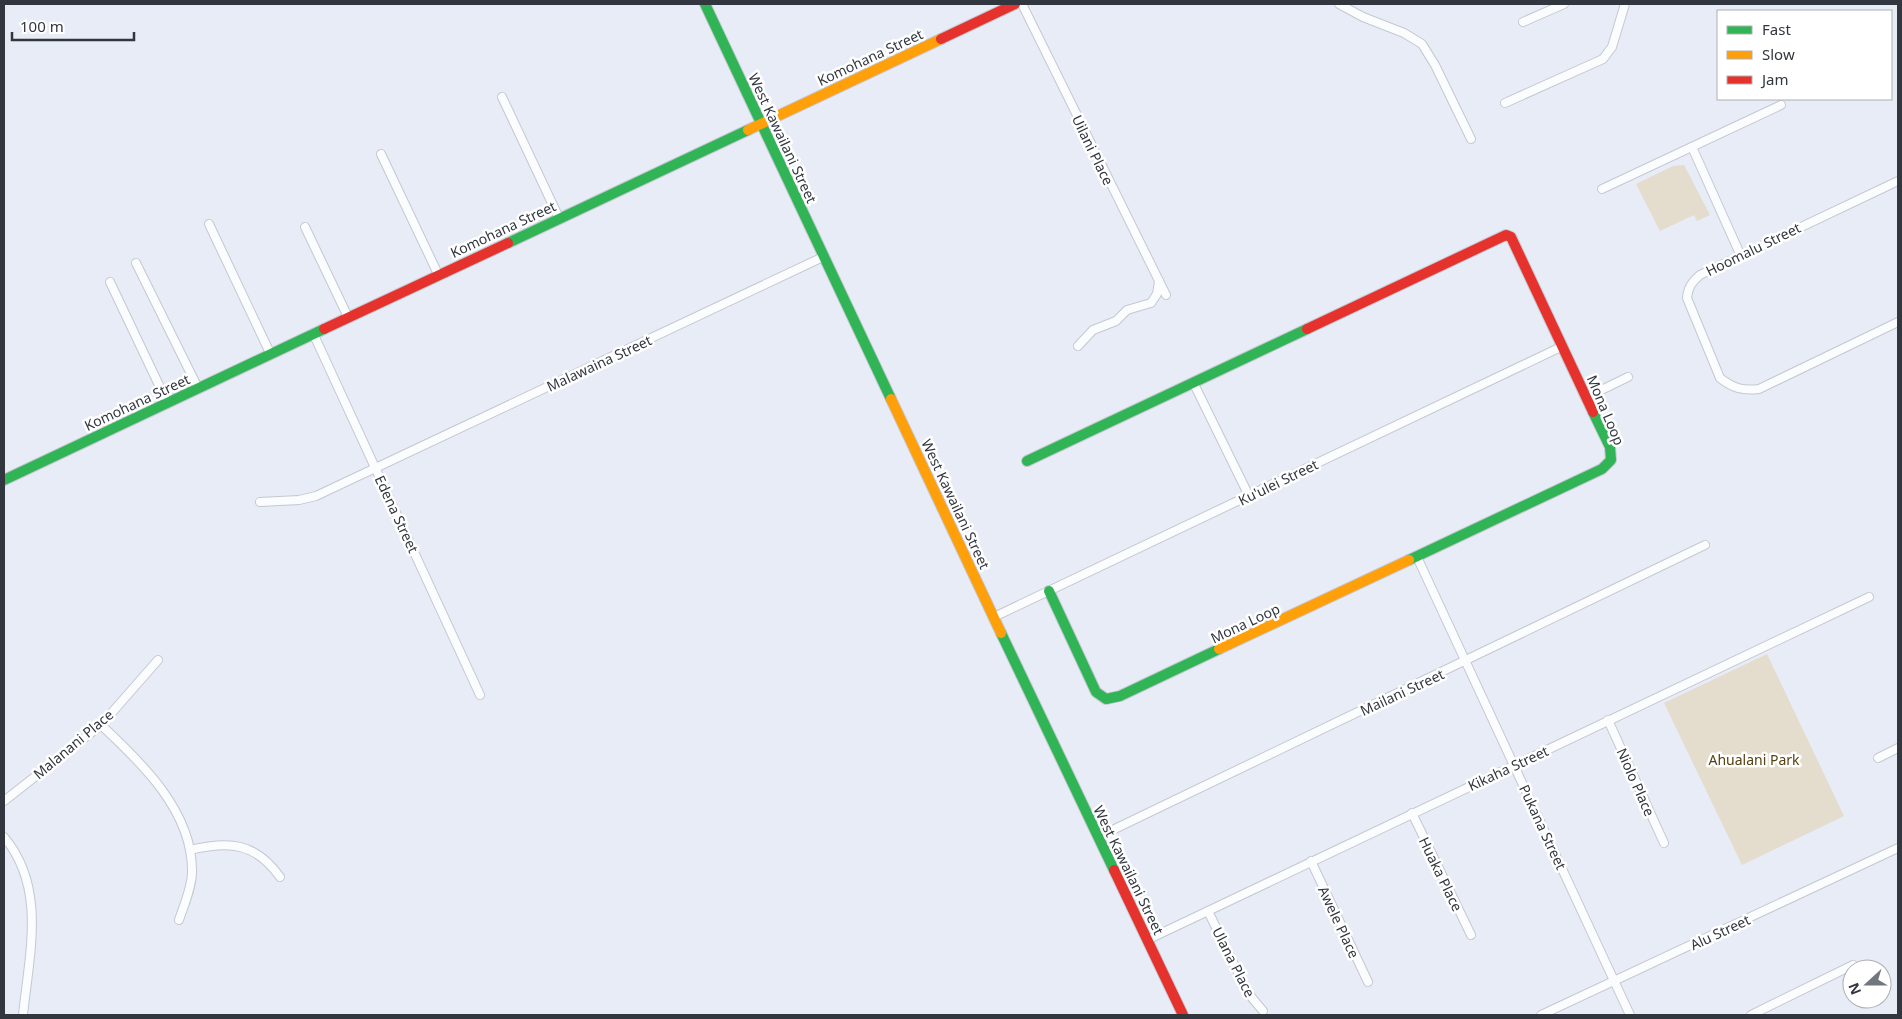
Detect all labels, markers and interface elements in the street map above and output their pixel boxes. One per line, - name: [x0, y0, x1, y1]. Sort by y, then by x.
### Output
- scale bar: [12, 10, 135, 42]
- legend: [1717, 10, 1892, 100]
- text: 100 m: [20, 16, 64, 36]
- text: Fast: [1762, 19, 1791, 39]
- street label: Komohana Street: [814, 24, 926, 90]
- text: Slow: [1762, 44, 1795, 64]
- text: Jam: [1760, 69, 1789, 89]
- street label: West Kawailani Street: [744, 70, 822, 206]
- street label: Uilani Place: [1068, 112, 1118, 188]
- street label: Komohana Street: [447, 196, 559, 262]
- street label: Hoomalu Street: [1702, 218, 1804, 280]
- street label: Malawaina Street: [543, 330, 655, 396]
- street label: Komohana Street: [81, 369, 193, 435]
- street label: Mona Loop: [1583, 372, 1629, 448]
- street label: West Kawailani Street: [917, 436, 995, 572]
- street label: Ku'ulei Street: [1235, 454, 1321, 510]
- street label: Edena Street: [371, 472, 423, 556]
- street label: Mona Loop: [1207, 599, 1283, 647]
- street label: Mailani Street: [1357, 664, 1447, 720]
- street label: Malanani Place: [29, 705, 117, 783]
- street label: Kikaha Street: [1465, 741, 1551, 795]
- street label: Niolo Place: [1612, 745, 1660, 819]
- park label: Ahualani Park: [1708, 750, 1800, 769]
- street label: Pukana Street: [1515, 781, 1571, 873]
- street label: West Kawailani Street: [1089, 802, 1169, 938]
- street label: Huaka Place: [1415, 834, 1467, 914]
- street label: Awele Place: [1314, 883, 1364, 961]
- street label: Alu Street: [1687, 910, 1753, 954]
- street label: Ulana Place: [1208, 924, 1260, 1000]
- north arrow: [1842, 959, 1892, 1009]
- text: N: [1843, 980, 1865, 998]

